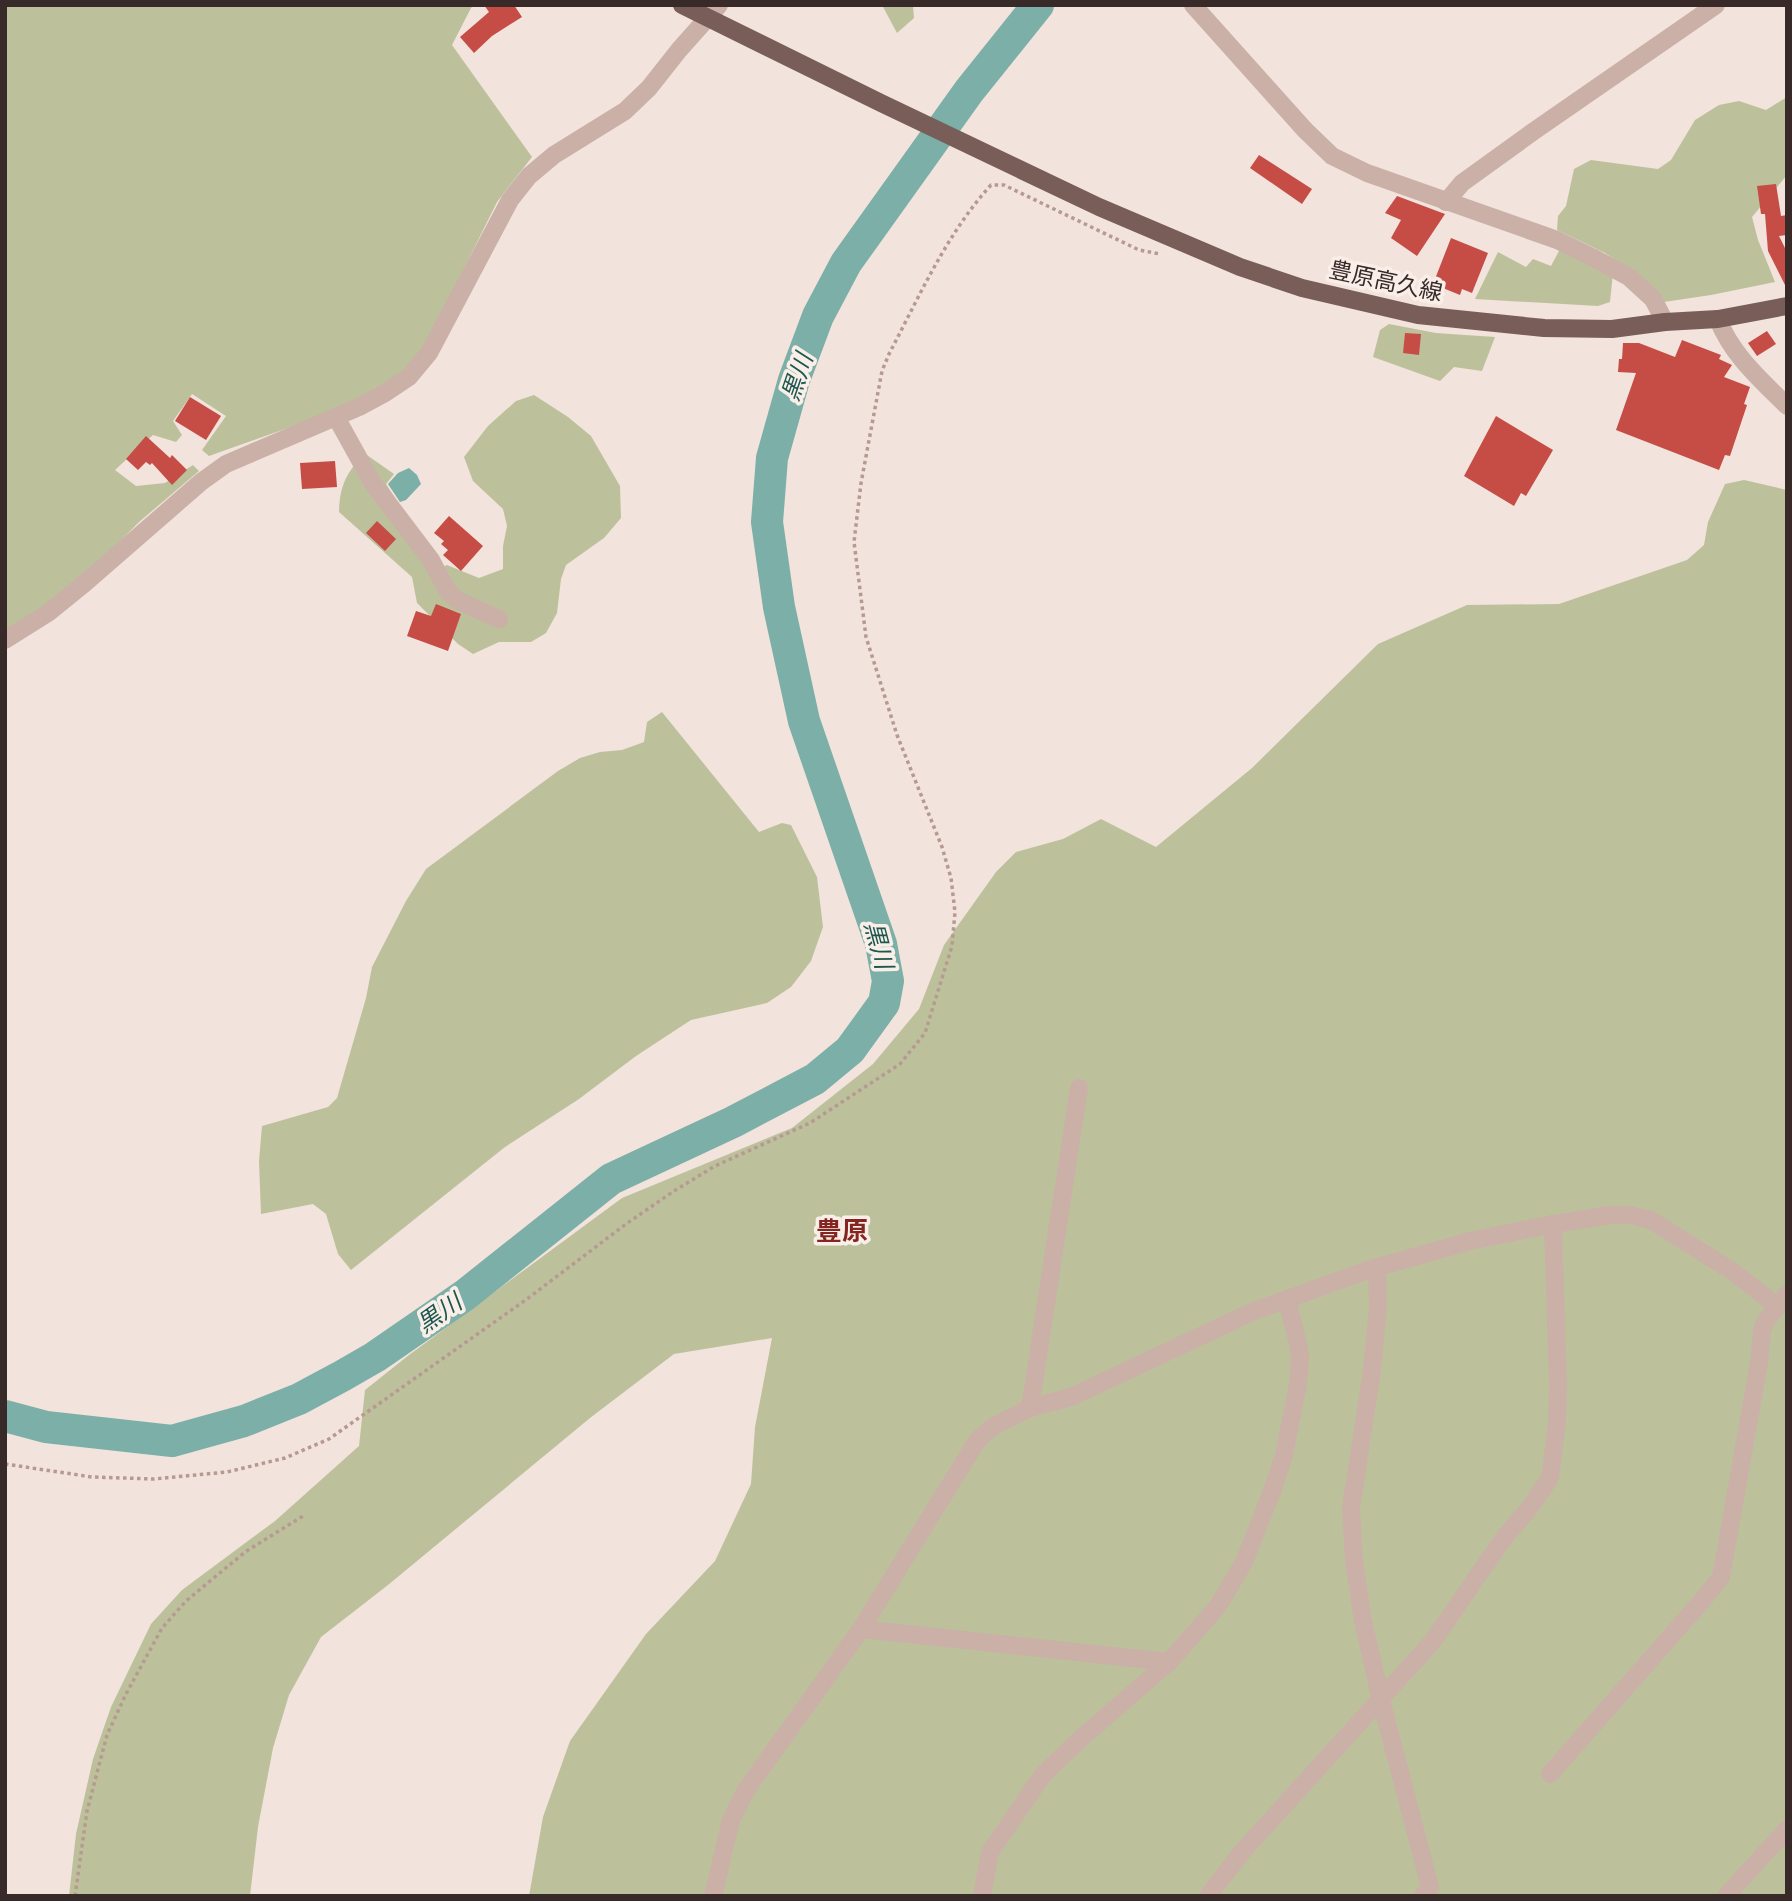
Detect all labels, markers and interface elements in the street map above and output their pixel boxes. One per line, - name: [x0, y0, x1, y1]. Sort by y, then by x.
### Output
- street label: 豊原高久線: [1327, 256, 1445, 306]
- water label: 黒川: [776, 347, 819, 404]
- water label: 黒川: [860, 918, 899, 975]
- district label: 豊原: [816, 1216, 868, 1246]
- water label: 黒川: [412, 1286, 469, 1338]

